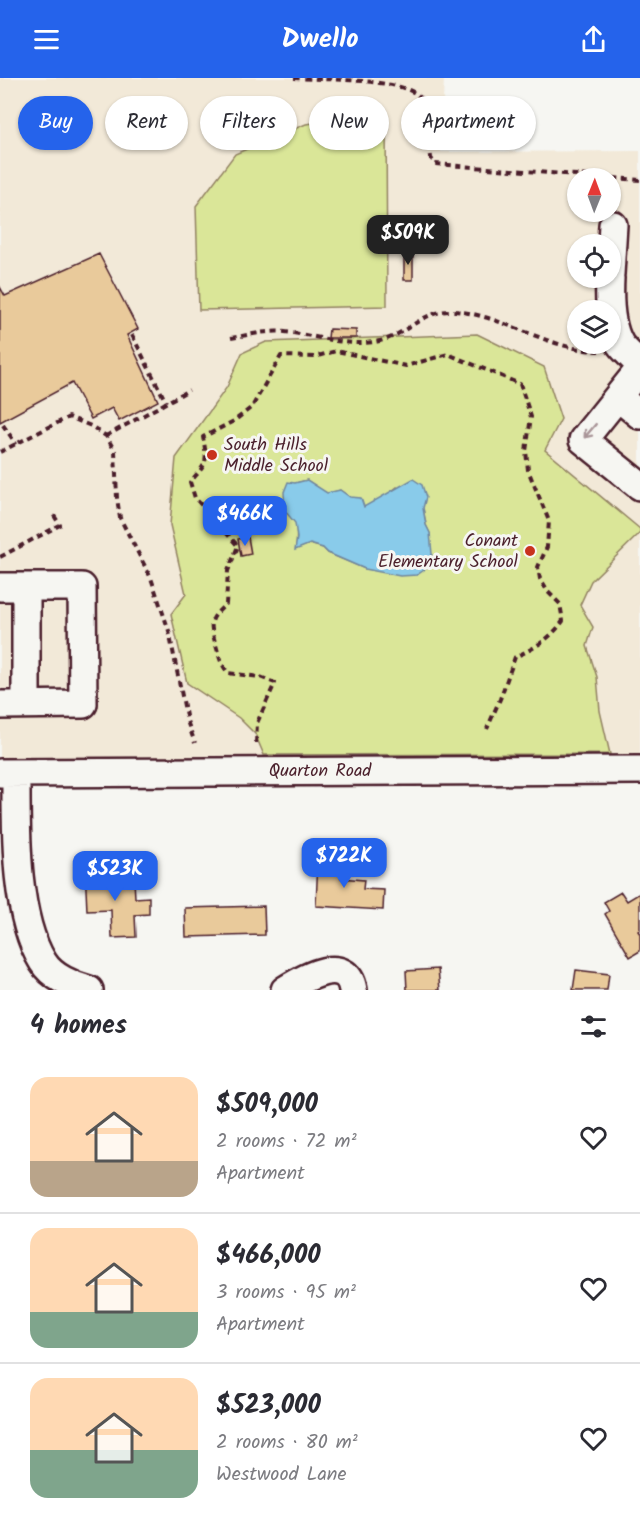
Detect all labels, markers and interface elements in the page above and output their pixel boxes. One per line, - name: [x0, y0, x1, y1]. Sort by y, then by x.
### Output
- text: Dwello: [281, 18, 359, 61]
- icon: menu: [30, 23, 63, 56]
- icon: share: [577, 23, 610, 56]
- chip: Buy: [18, 96, 93, 150]
- chip: Rent: [105, 96, 188, 150]
- chip: Filters: [200, 96, 297, 150]
- chip: New: [309, 96, 389, 150]
- chip: Apartment: [401, 96, 536, 150]
- north arrow: [567, 168, 621, 222]
- map controls: [567, 168, 621, 354]
- pin: $509K: [366, 215, 450, 266]
- text: $509K: [381, 218, 435, 250]
- button: locate: [567, 234, 621, 288]
- button: layers: [567, 300, 621, 354]
- one-way arrow: [584, 423, 597, 439]
- place label: South Hills Middle School: [224, 431, 329, 481]
- marker: South Hills Middle School: [205, 448, 219, 462]
- pin: $466K: [203, 496, 287, 547]
- text: $466K: [217, 499, 273, 531]
- place label: Conant Elementary School: [378, 527, 519, 577]
- marker: Conant Elementary School: [523, 544, 537, 558]
- street label: Quarton Road: [269, 757, 372, 786]
- pin: $722K: [302, 838, 386, 889]
- text: $722K: [316, 841, 372, 873]
- pin: $523K: [73, 851, 157, 902]
- text: $523K: [87, 854, 143, 886]
- text: 4 homes: [30, 1005, 127, 1047]
- icon: filters: [577, 1010, 610, 1043]
- text: $509,000: [216, 1084, 318, 1126]
- icon: home: [78, 1101, 150, 1173]
- icon: heart: [577, 1121, 610, 1154]
- text: 2 rooms · 72 m²: [216, 1126, 357, 1158]
- text: Apartment: [216, 1158, 305, 1190]
- text: $466,000: [216, 1235, 321, 1277]
- icon: home: [78, 1252, 150, 1324]
- icon: heart: [577, 1272, 610, 1305]
- text: 3 rooms · 95 m²: [216, 1277, 356, 1309]
- text: Apartment: [216, 1309, 305, 1341]
- text: $523,000: [216, 1385, 321, 1427]
- icon: home: [78, 1402, 150, 1474]
- icon: heart: [577, 1422, 610, 1455]
- text: 2 rooms · 80 m²: [216, 1427, 358, 1459]
- text: Westwood Lane: [216, 1459, 346, 1491]

